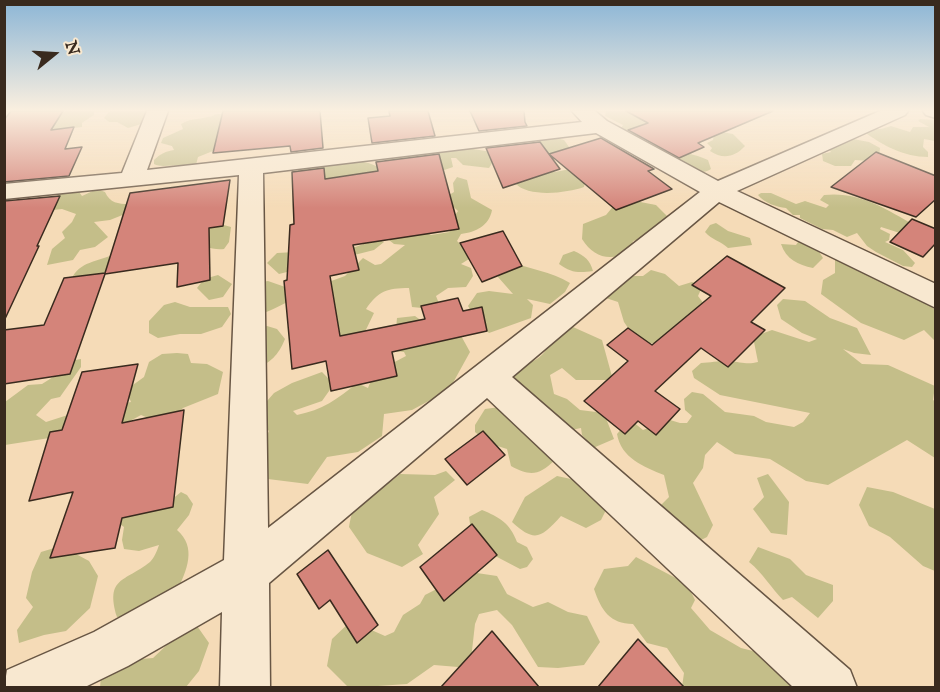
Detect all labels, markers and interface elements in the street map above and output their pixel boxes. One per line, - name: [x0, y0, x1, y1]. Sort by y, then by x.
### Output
- north arrow: [24, 24, 84, 84]
- text: N: [59, 39, 83, 58]

